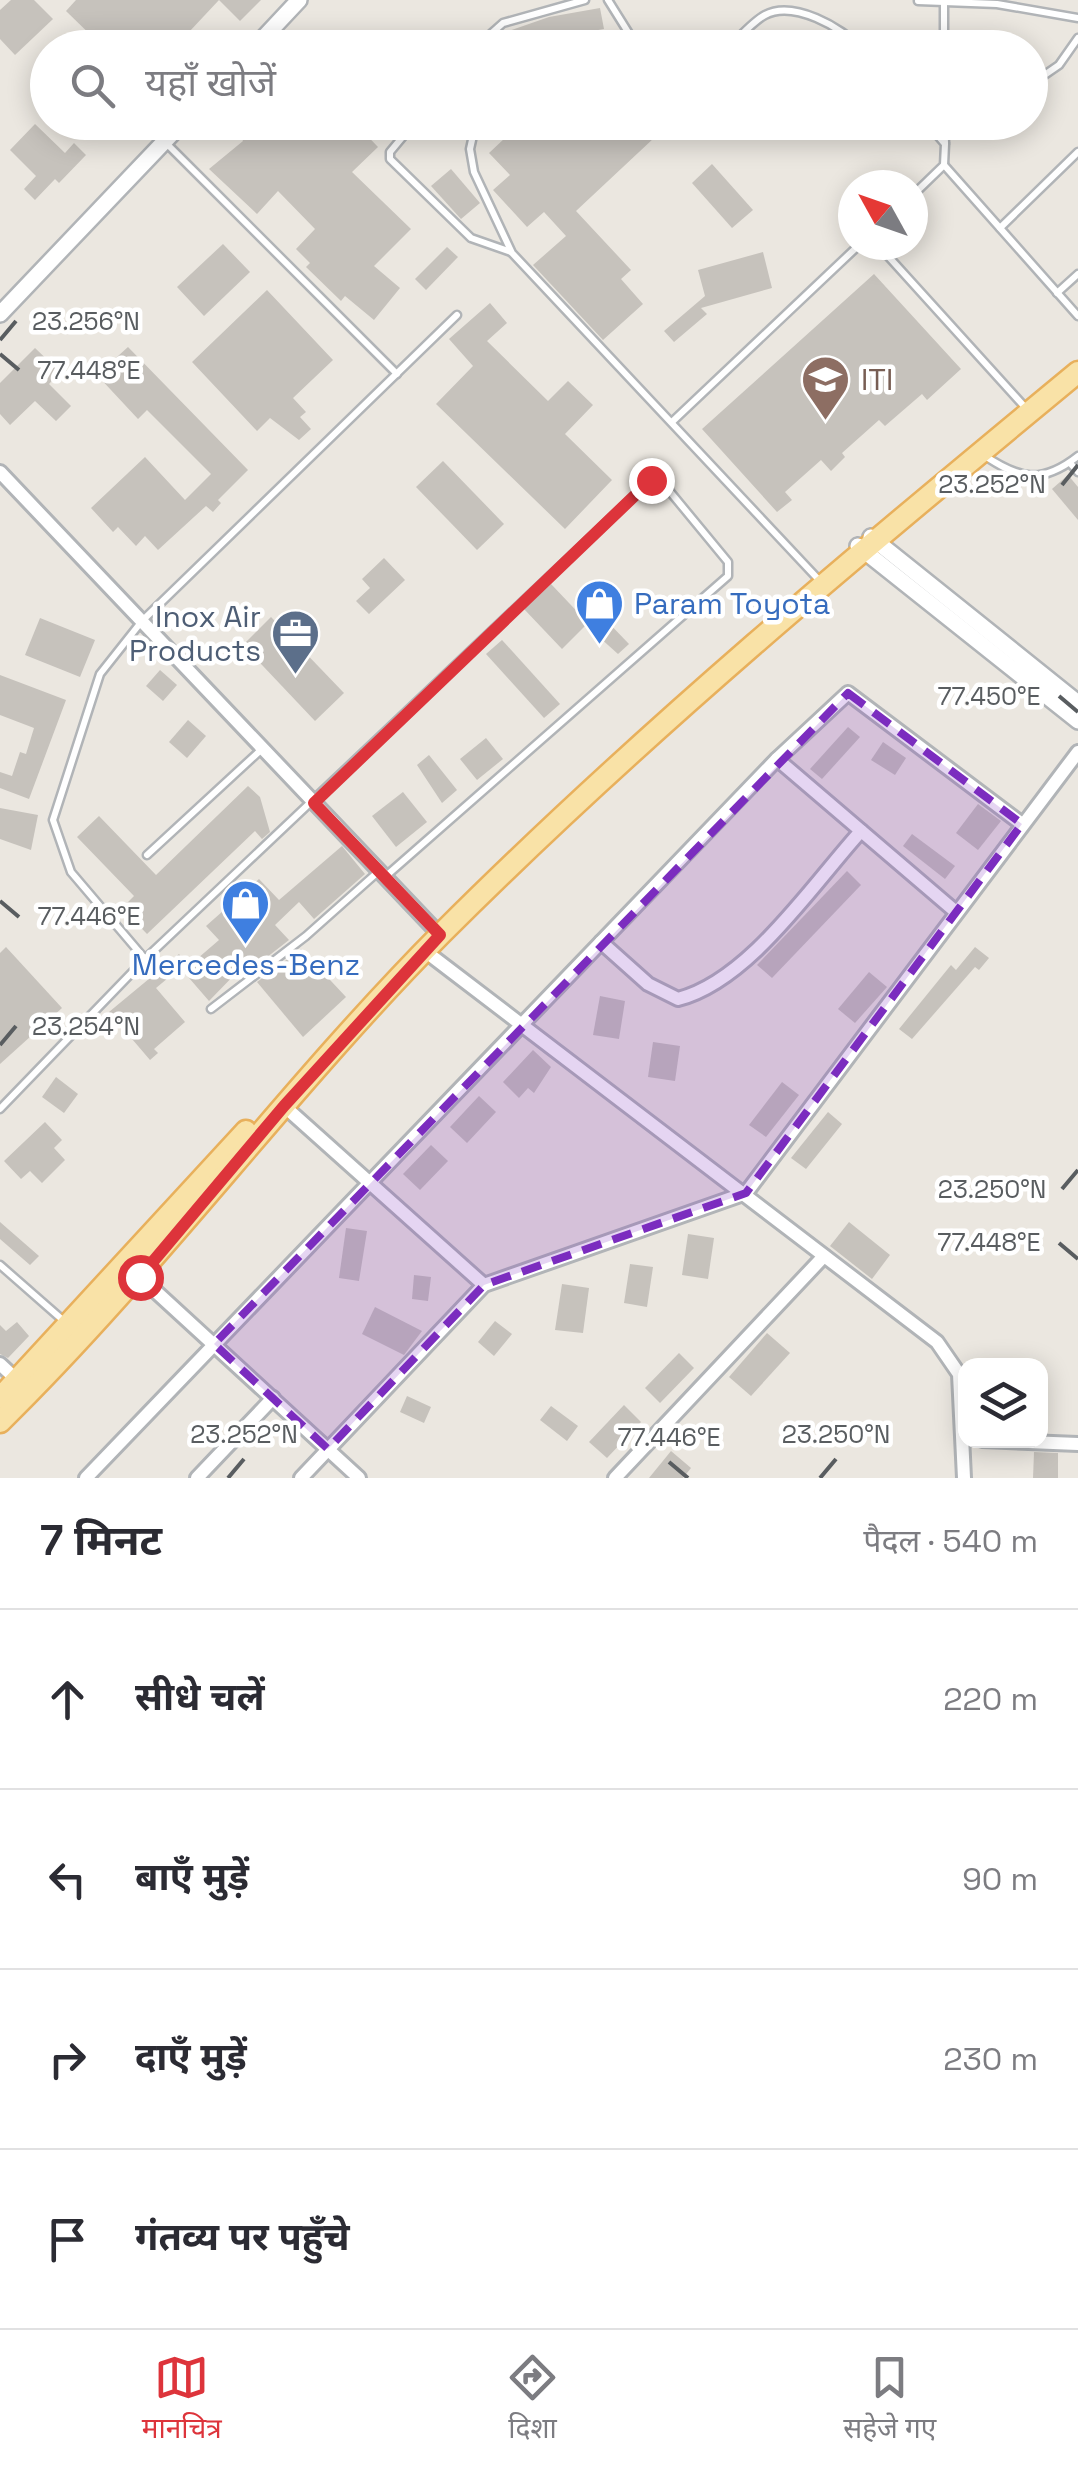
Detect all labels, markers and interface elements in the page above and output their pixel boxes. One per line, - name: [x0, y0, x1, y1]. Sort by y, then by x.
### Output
- search box: [30, 30, 1048, 140]
- icon: search: [65, 58, 120, 113]
- text: यहाँ खोजें: [145, 59, 276, 107]
- north arrow: [838, 170, 928, 260]
- text: 23.256°N: [32, 305, 140, 337]
- text: 77.448°E: [37, 354, 141, 386]
- school or university icon: ITI: [800, 354, 852, 422]
- place label: ITI: [861, 360, 893, 399]
- route end: [629, 458, 675, 504]
- text: 23.252°N: [938, 468, 1046, 500]
- shop icon: Param Toyota: [573, 578, 625, 646]
- place label: Param Toyota: [634, 584, 830, 623]
- place label: Inox Air Products: [129, 597, 261, 670]
- office icon: Inox Air Products: [270, 608, 322, 676]
- text: 77.450°E: [937, 680, 1041, 712]
- shop icon: Mercedes-Benz: [220, 878, 272, 946]
- text: 77.446°E: [37, 900, 141, 932]
- place label: Mercedes-Benz: [132, 945, 360, 984]
- text: 23.254°N: [32, 1010, 140, 1042]
- text: 23.250°N: [938, 1173, 1046, 1205]
- text: 77.448°E: [937, 1226, 1041, 1258]
- route start: [118, 1255, 164, 1301]
- map controls: [958, 1358, 1048, 1448]
- button: layers: [958, 1358, 1048, 1448]
- text: 23.252°N: [190, 1418, 298, 1450]
- text: 23.250°N: [782, 1418, 890, 1450]
- text: 77.446°E: [617, 1421, 721, 1453]
- text: 7 मिनट: [40, 1514, 162, 1567]
- text: पैदल · 540 m: [863, 1521, 1038, 1561]
- icon: ahead: [40, 1672, 95, 1727]
- text: सीधे चलें: [135, 1673, 264, 1721]
- text: 220 m: [943, 1679, 1038, 1719]
- icon: left: [40, 1852, 95, 1907]
- text: बाएँ मुड़ें: [135, 1853, 249, 1901]
- text: 90 m: [962, 1859, 1038, 1899]
- icon: right: [40, 2032, 95, 2087]
- text: दाएँ मुड़ें: [135, 2033, 247, 2081]
- text: 230 m: [943, 2039, 1038, 2079]
- icon: arrive: [40, 2212, 95, 2267]
- text: गंतव्य पर पहुँचे: [135, 2213, 350, 2261]
- tab: मानचित्र: [142, 2350, 222, 2449]
- tab: दिशा: [505, 2350, 560, 2449]
- tab: सहेजे गए: [843, 2350, 936, 2449]

